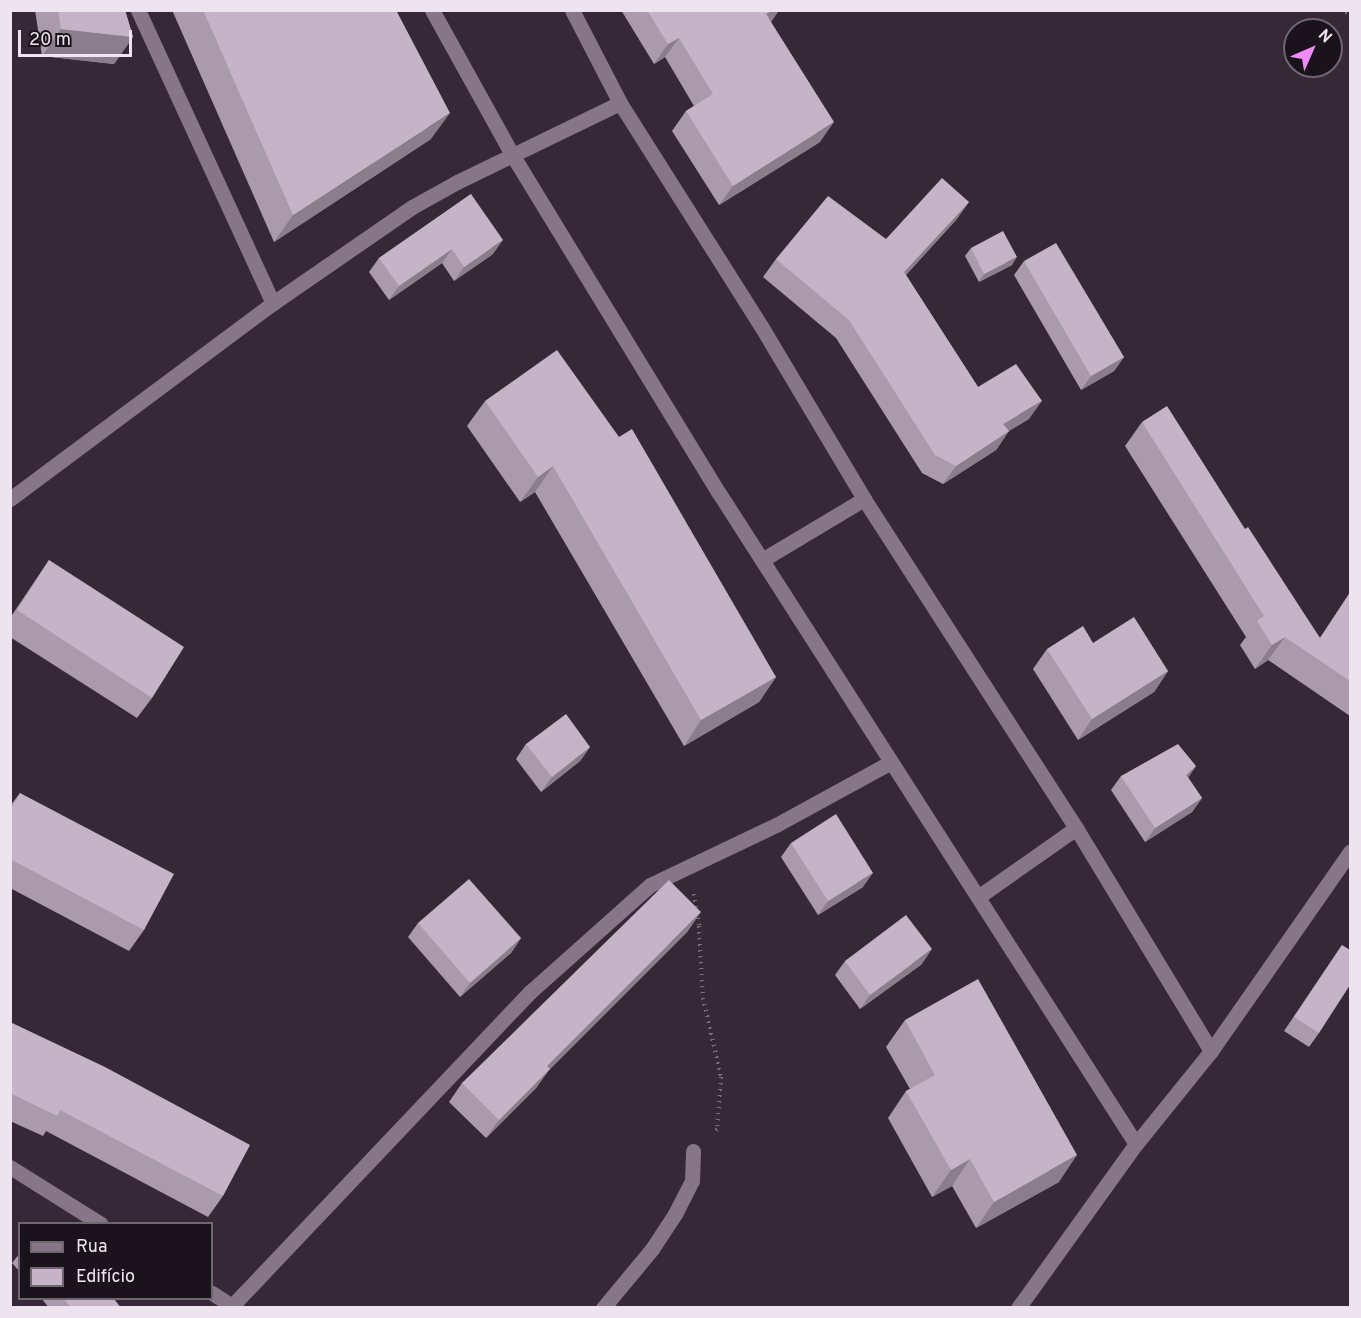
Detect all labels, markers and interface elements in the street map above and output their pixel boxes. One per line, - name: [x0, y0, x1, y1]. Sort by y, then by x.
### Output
- scale bar: [21, 18, 135, 56]
- north arrow: [1283, 18, 1343, 78]
- text: N: [1313, 26, 1335, 48]
- text: 20 m: [29, 29, 71, 52]
- legend: [18, 1222, 213, 1300]
- text: Rua: [76, 1236, 107, 1259]
- text: Edifício: [76, 1266, 135, 1289]

